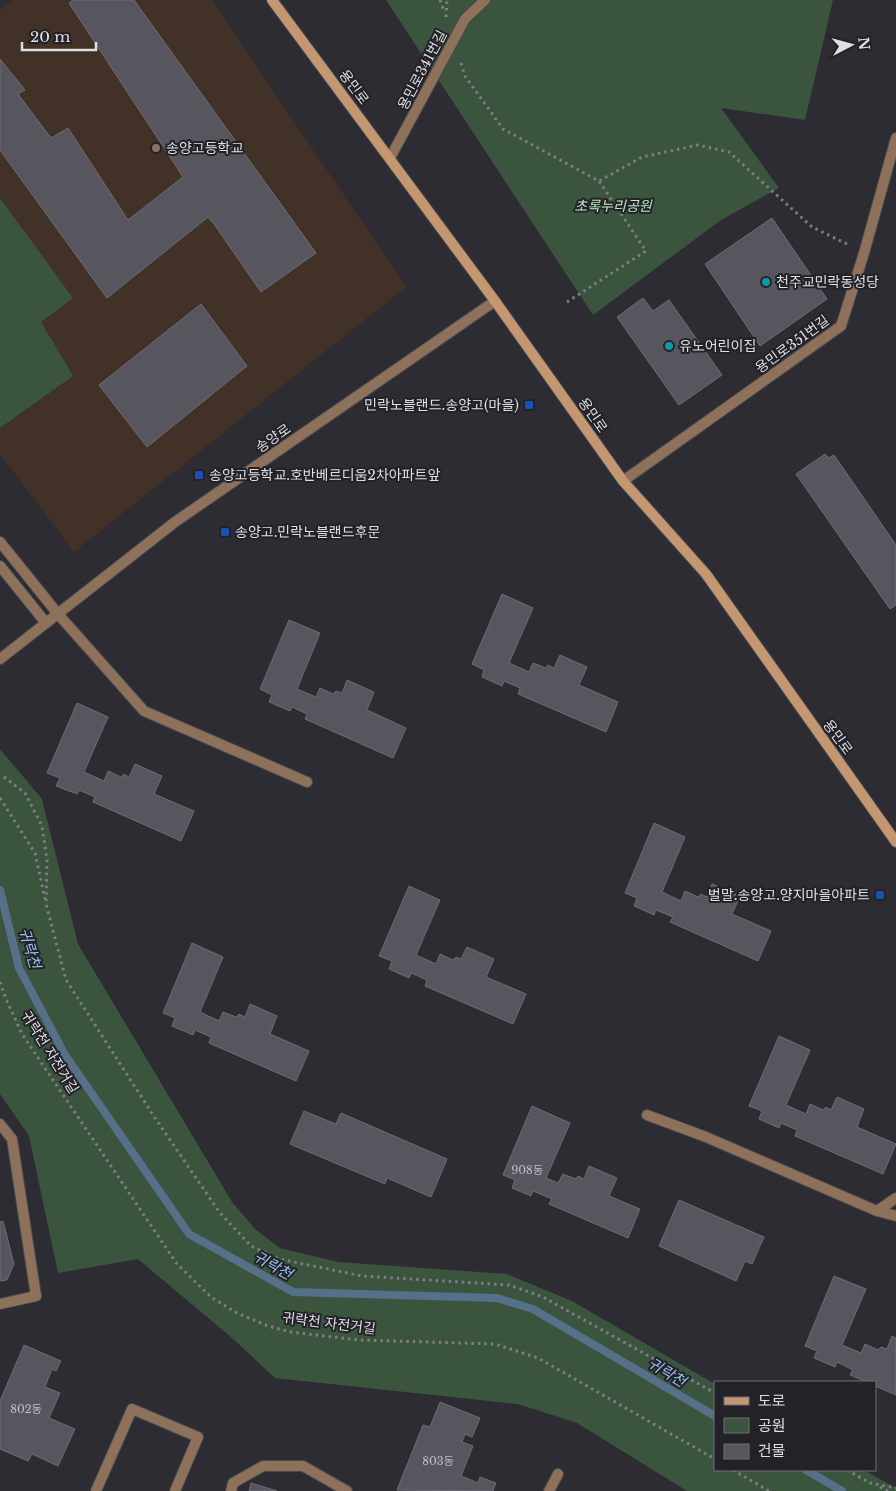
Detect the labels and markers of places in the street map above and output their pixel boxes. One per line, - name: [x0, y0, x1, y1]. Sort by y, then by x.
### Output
- place label: 송양고등학교: [166, 139, 243, 157]
- marker: 송양고등학교: [150, 142, 162, 154]
- place label: 천주교민락동성당: [776, 273, 879, 291]
- marker: 천주교민락동성당: [760, 276, 772, 288]
- place label: 유노어린이집: [679, 337, 756, 355]
- marker: 유노어린이집: [663, 340, 675, 352]
- place label: 민락노블랜드.송양고(마을): [364, 396, 519, 414]
- marker: 민락노블랜드.송양고(마을): [523, 399, 535, 411]
- place label: 송양고등학교.호반베르디움2차아파트앞: [209, 466, 440, 484]
- marker: 송양고등학교.호반베르디움2차아파트앞: [193, 469, 205, 481]
- place label: 송양고.민락노블랜드후문: [235, 523, 381, 541]
- marker: 송양고.민락노블랜드후문: [219, 526, 231, 538]
- place label: 벌말.송양고.양지마을아파트: [708, 886, 870, 904]
- marker: 벌말.송양고.양지마을아파트: [874, 889, 886, 901]

